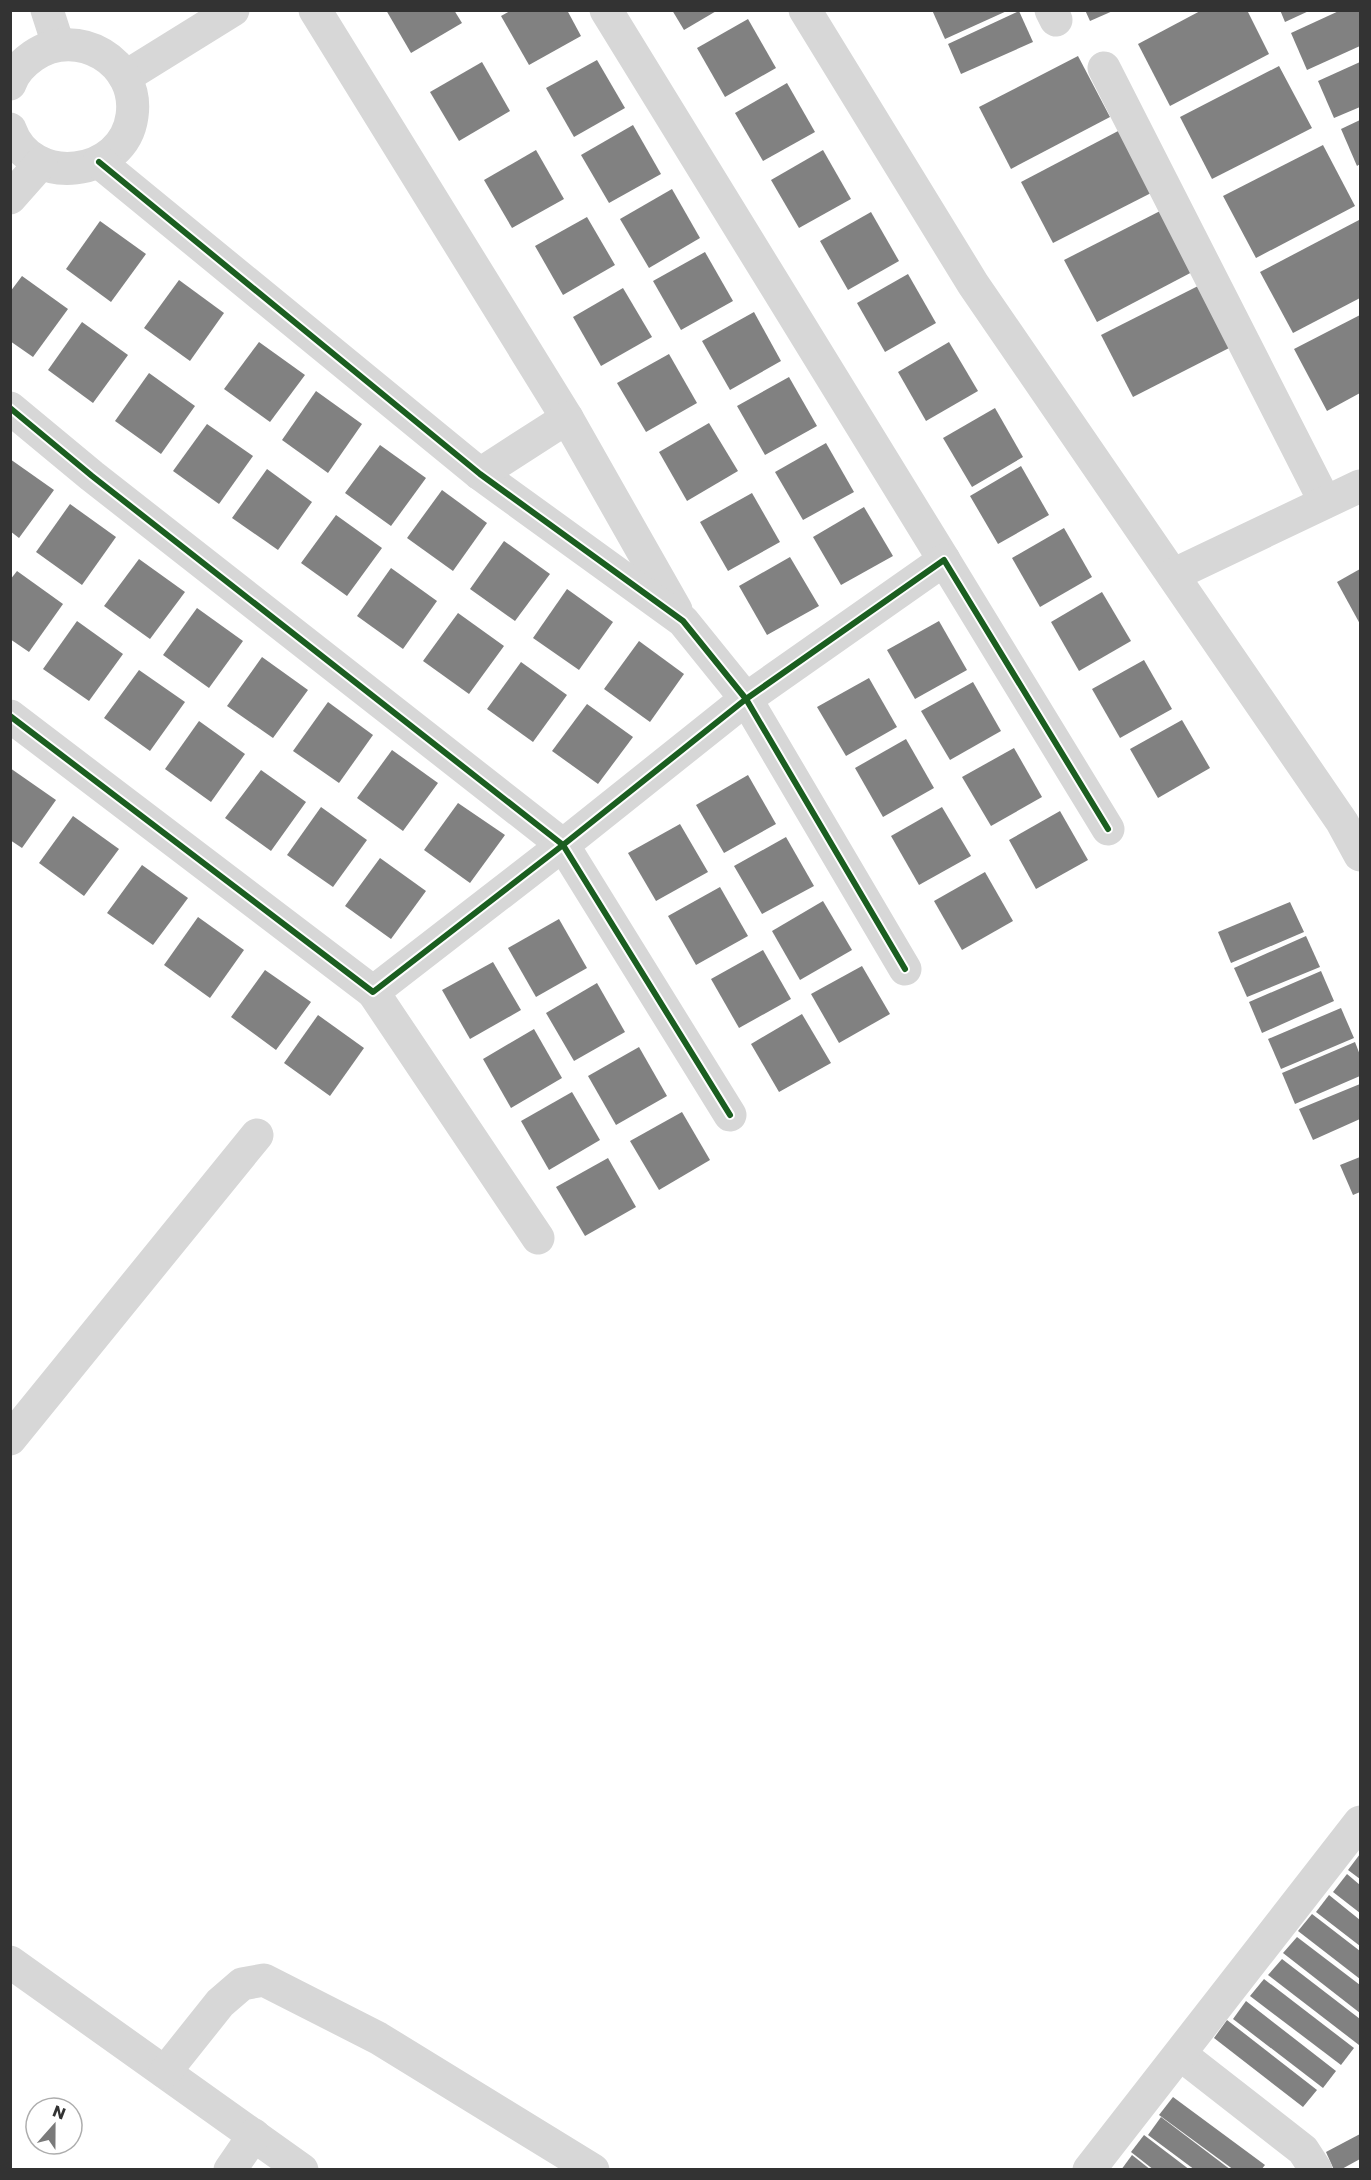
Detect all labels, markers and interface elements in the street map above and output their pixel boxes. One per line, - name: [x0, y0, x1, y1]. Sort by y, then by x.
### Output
- north arrow: [24, 2096, 84, 2156]
- text: N: [49, 2100, 69, 2125]

